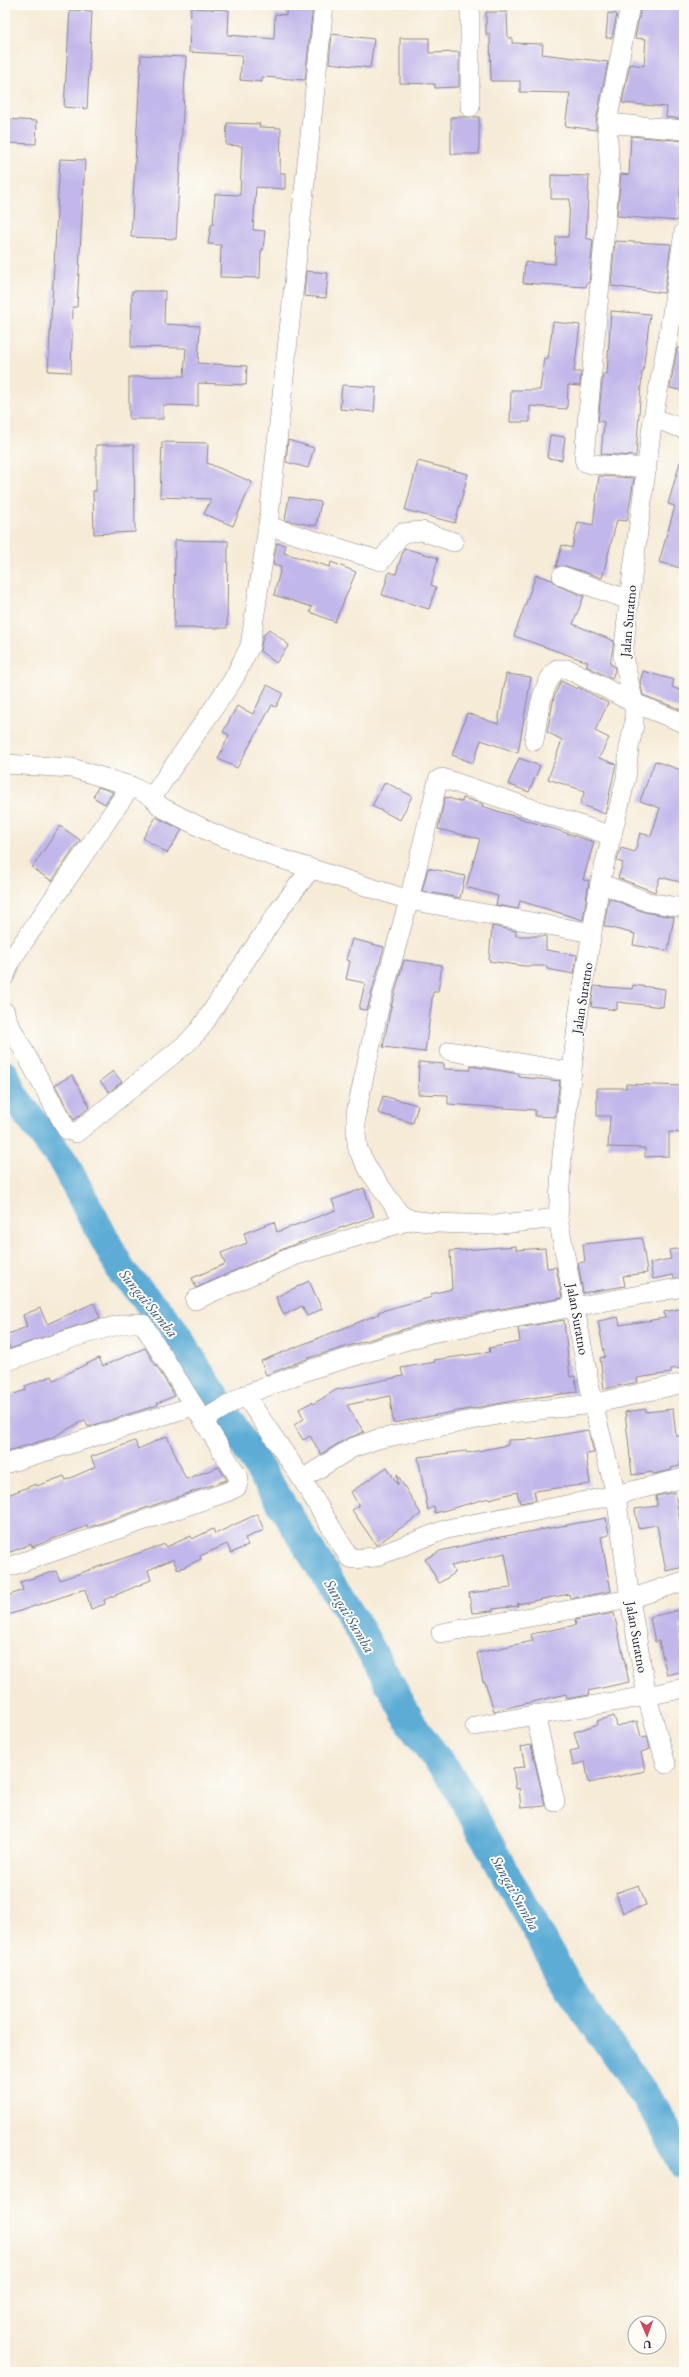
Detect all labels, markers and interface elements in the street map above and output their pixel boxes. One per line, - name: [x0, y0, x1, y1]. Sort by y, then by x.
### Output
- street label: Jalan Suratno: [616, 584, 640, 659]
- street label: Jalan Suratno: [567, 961, 597, 1036]
- water label: Sungai Sumba: [115, 1264, 182, 1341]
- street label: Jalan Suratno: [563, 1281, 593, 1356]
- water label: Sungai Sumba: [320, 1575, 379, 1656]
- street label: Jalan Suratno: [622, 1599, 652, 1674]
- water label: Sungai Sumba: [487, 1851, 544, 1934]
- north arrow: [627, 2315, 667, 2355]
- text: U: [642, 2338, 652, 2352]

